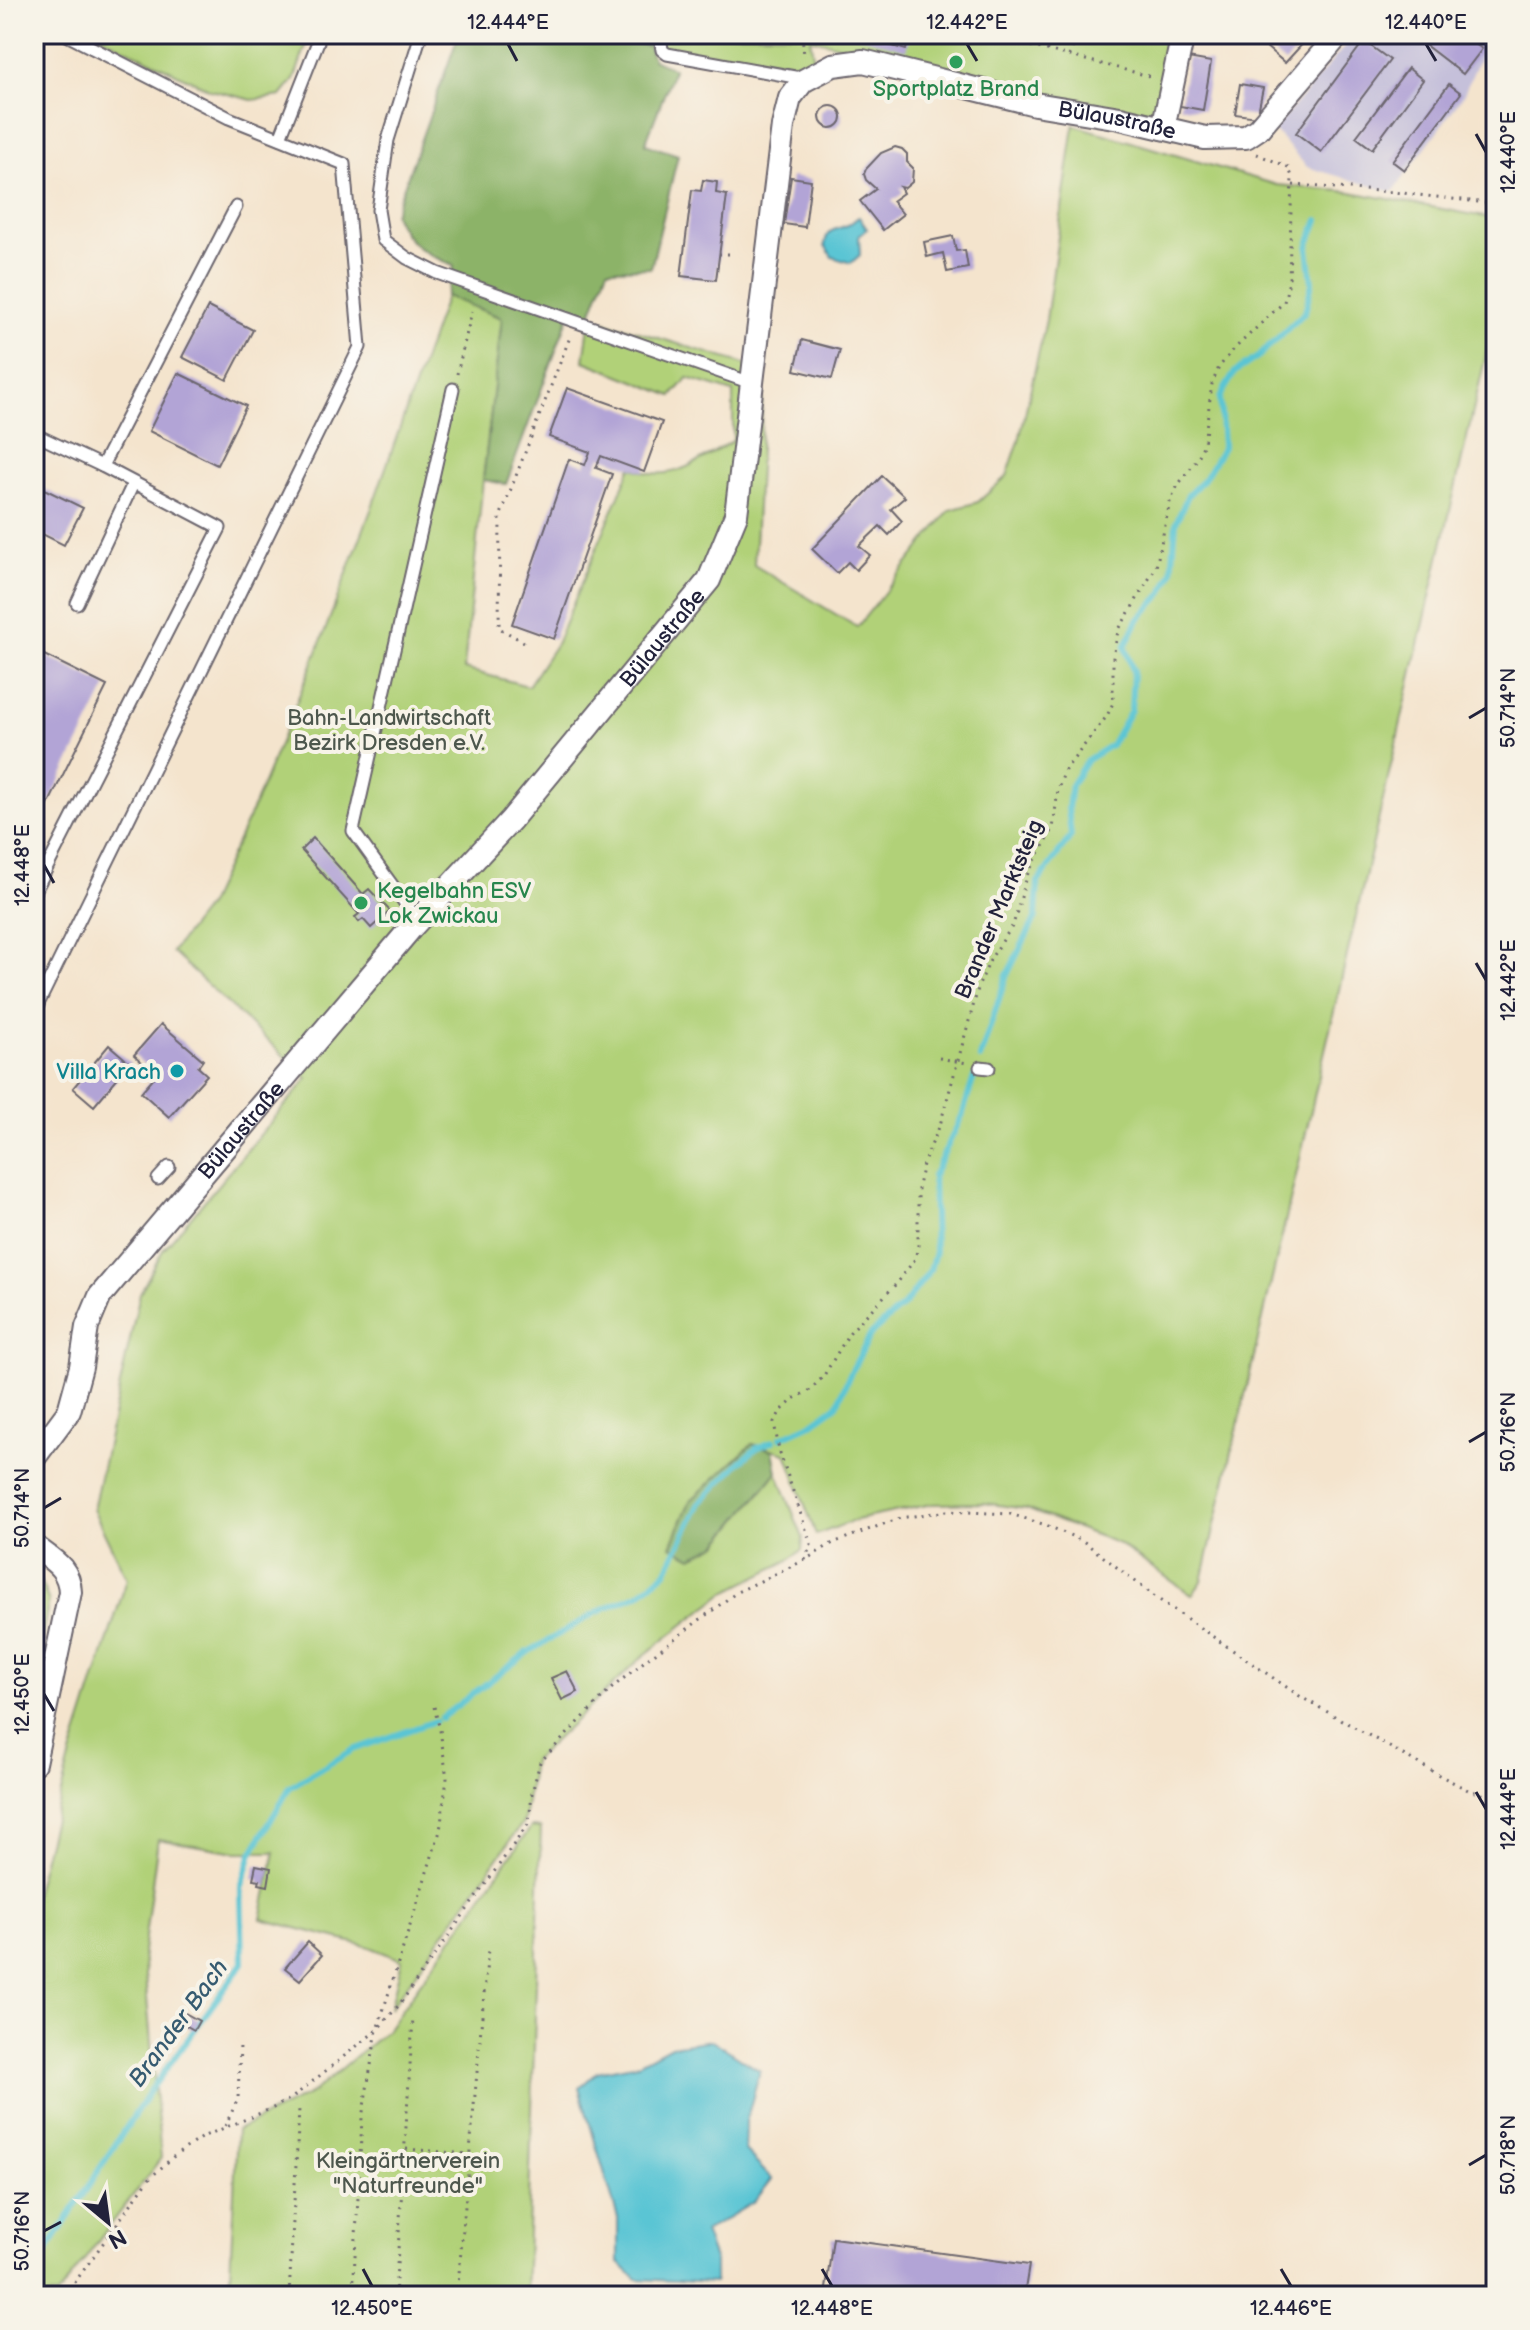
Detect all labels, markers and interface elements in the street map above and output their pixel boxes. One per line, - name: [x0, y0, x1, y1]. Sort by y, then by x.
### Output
- text: 12.444°E: [467, 11, 549, 35]
- text: 12.442°E: [926, 11, 1008, 35]
- text: 12.440°E: [1385, 11, 1467, 35]
- marker: Sportplatz Brand: [947, 53, 965, 71]
- place label: Sportplatz Brand: [873, 76, 1039, 103]
- street label: Bülaustraße: [1056, 96, 1179, 146]
- text: 12.440°E: [1497, 111, 1521, 193]
- street label: Bülaustraße: [614, 584, 711, 693]
- text: 50.714°N: [1497, 668, 1521, 748]
- park label: Bahn-Landwirtschaft Bezirk Dresden e.V.: [287, 705, 491, 757]
- street label: Brander Marktsteig: [949, 816, 1049, 1003]
- text: 12.448°E: [11, 824, 35, 906]
- place label: Kegelbahn ESV Lok Zwickau: [377, 878, 532, 930]
- marker: Kegelbahn ESV Lok Zwickau: [352, 894, 370, 912]
- text: 12.442°E: [1497, 939, 1521, 1021]
- place label: Villa Krach: [56, 1059, 161, 1086]
- marker: Villa Krach: [168, 1062, 186, 1080]
- street label: Bülaustraße: [193, 1076, 291, 1185]
- text: 50.716°N: [1497, 1392, 1521, 1472]
- text: 50.714°N: [11, 1468, 35, 1548]
- text: 12.450°E: [11, 1653, 35, 1735]
- text: 12.444°E: [1497, 1768, 1521, 1850]
- water label: Brander Bach: [122, 1954, 234, 2093]
- text: 50.718°N: [1497, 2115, 1521, 2195]
- park label: Kleingärtnerverein "Naturfreunde": [316, 2148, 500, 2200]
- north arrow: [68, 2182, 148, 2262]
- text: 50.716°N: [11, 2191, 35, 2271]
- text: N: [103, 2222, 131, 2254]
- text: 12.450°E: [331, 2297, 413, 2321]
- text: 12.448°E: [791, 2297, 873, 2321]
- text: 12.446°E: [1250, 2297, 1332, 2321]

